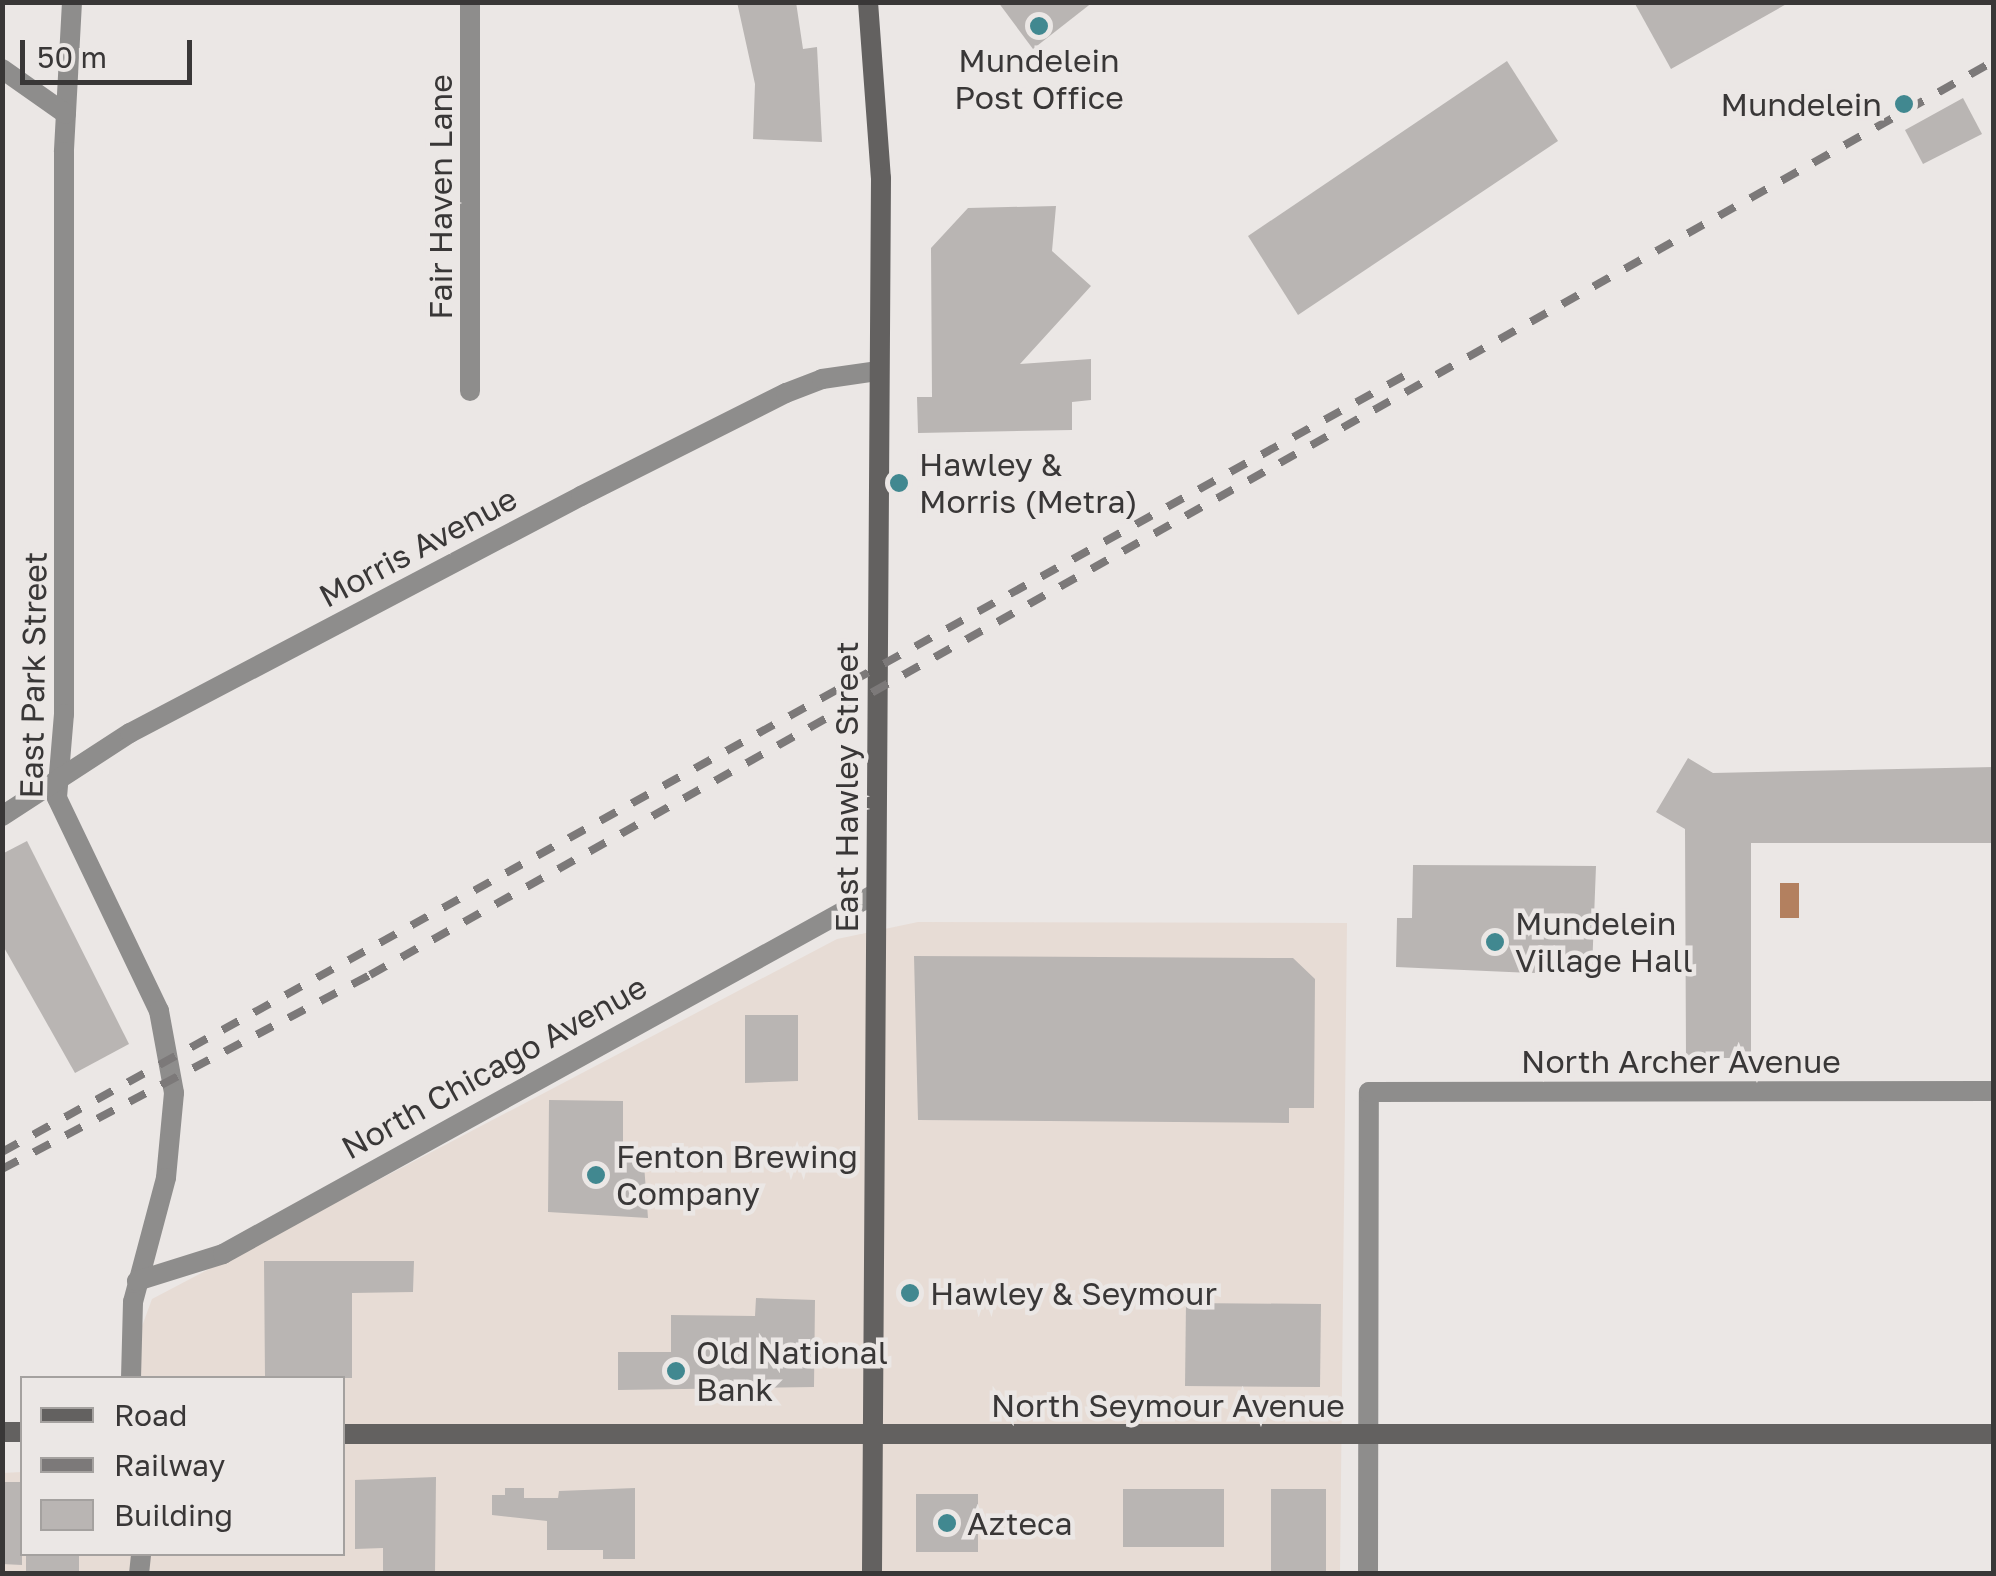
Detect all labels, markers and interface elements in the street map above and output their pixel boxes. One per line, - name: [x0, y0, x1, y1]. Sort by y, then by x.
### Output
- marker: Mundelein Post Office: [1028, 15, 1050, 37]
- scale bar: [25, 20, 198, 82]
- text: 50 m: [37, 39, 107, 75]
- place label: Mundelein Post Office: [954, 42, 1124, 117]
- street label: Fair Haven Lane: [421, 74, 459, 320]
- place label: Mundelein: [1720, 85, 1882, 123]
- marker: Mundelein: [1891, 91, 1917, 117]
- place label: Hawley & Morris (Metra): [919, 446, 1138, 521]
- marker: Hawley & Morris (Metra): [888, 472, 910, 494]
- street label: Morris Avenue: [313, 479, 523, 615]
- street label: East Park Street: [12, 551, 54, 799]
- street label: East Hawley Street: [827, 641, 865, 933]
- place label: Mundelein Village Hall: [1515, 905, 1693, 980]
- marker: Mundelein Village Hall: [1484, 931, 1506, 953]
- street label: North Chicago Avenue: [335, 967, 653, 1167]
- street label: North Archer Avenue: [1521, 1042, 1841, 1080]
- place label: Fenton Brewing Company: [616, 1138, 858, 1213]
- marker: Fenton Brewing Company: [585, 1164, 607, 1186]
- place label: Hawley & Seymour: [930, 1274, 1217, 1312]
- marker: Hawley & Seymour: [899, 1282, 921, 1304]
- place label: Old National Bank: [696, 1334, 888, 1409]
- marker: Old National Bank: [665, 1360, 687, 1382]
- legend: [20, 1376, 345, 1556]
- street label: North Seymour Avenue: [991, 1386, 1345, 1424]
- text: Road: [114, 1397, 188, 1433]
- text: Railway: [114, 1447, 225, 1483]
- text: Building: [114, 1497, 233, 1533]
- place label: Azteca: [967, 1504, 1073, 1542]
- marker: Azteca: [936, 1512, 958, 1534]

